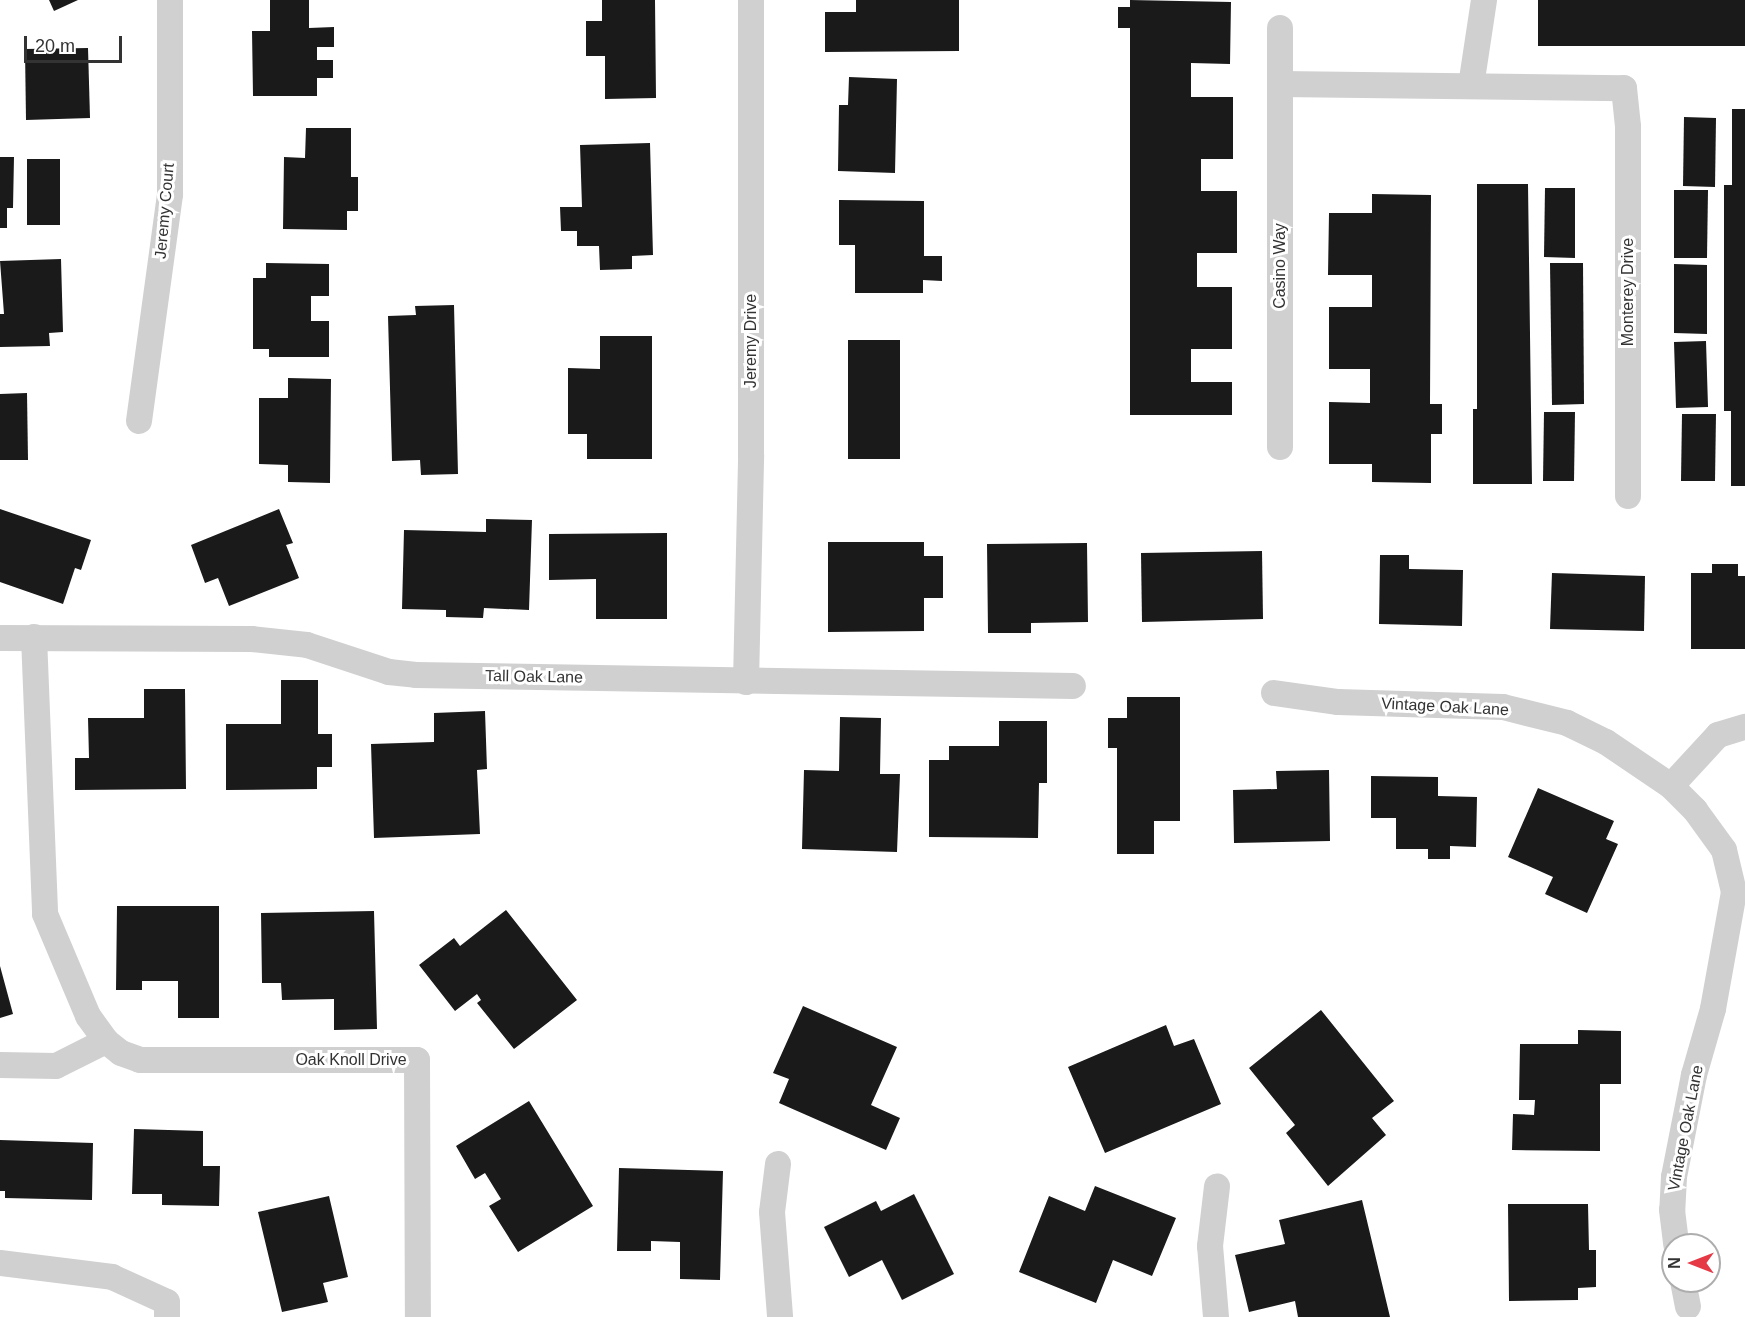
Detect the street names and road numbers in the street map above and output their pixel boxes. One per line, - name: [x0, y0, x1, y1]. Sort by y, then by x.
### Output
- street label: Jeremy Court: [151, 162, 179, 260]
- street label: Casino Way: [1270, 223, 1290, 309]
- street label: Monterey Drive: [1618, 238, 1638, 346]
- street label: Jeremy Drive: [741, 294, 761, 388]
- street label: Tall Oak Lane: [485, 667, 583, 687]
- street label: Vintage Oak Lane: [1381, 694, 1509, 720]
- street label: Oak Knoll Drive: [295, 1050, 407, 1070]
- street label: Vintage Oak Lane: [1664, 1063, 1708, 1193]

